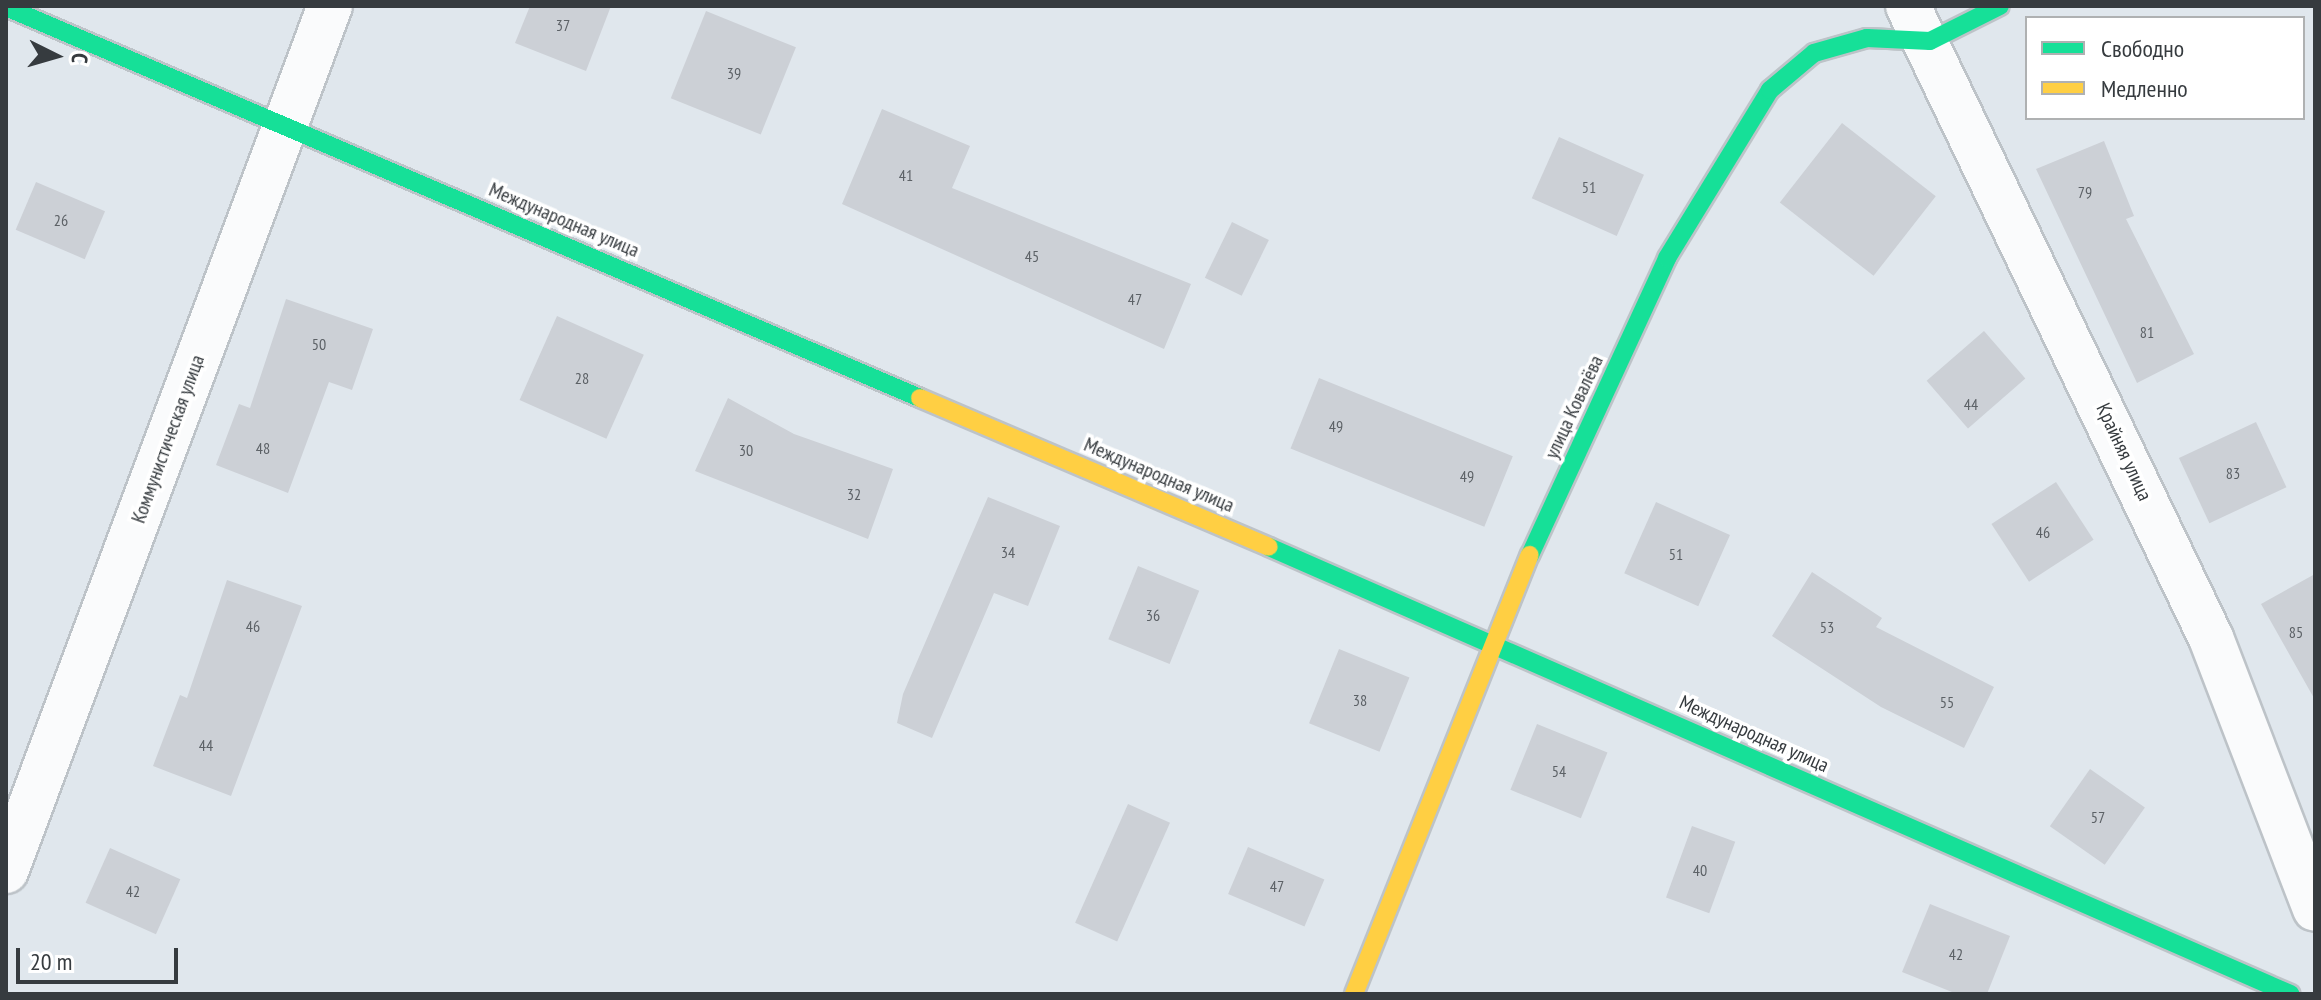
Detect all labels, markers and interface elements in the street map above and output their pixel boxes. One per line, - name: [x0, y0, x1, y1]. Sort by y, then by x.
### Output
- house number: 37: [556, 15, 570, 35]
- north arrow: [16, 16, 96, 96]
- legend: [2025, 16, 2305, 120]
- text: Свободно: [2101, 33, 2184, 64]
- text: С: [66, 52, 94, 64]
- house number: 39: [727, 63, 741, 83]
- text: Медленно: [2101, 73, 2188, 104]
- house number: 41: [899, 165, 913, 185]
- house number: 51: [1582, 177, 1596, 197]
- street label: Международная улица: [485, 178, 643, 262]
- house number: 79: [2078, 182, 2092, 202]
- house number: 26: [54, 210, 68, 230]
- house number: 45: [1025, 246, 1039, 266]
- house number: 47: [1128, 289, 1142, 309]
- house number: 81: [2140, 322, 2154, 342]
- house number: 50: [312, 334, 326, 354]
- street label: улица Ковалёва: [1540, 351, 1608, 463]
- street label: Коммунистическая улица: [126, 352, 210, 526]
- house number: 28: [575, 368, 589, 388]
- house number: 44: [1964, 394, 1978, 414]
- street label: Крайняя улица: [2091, 399, 2157, 505]
- house number: 49: [1329, 416, 1343, 436]
- street label: Международная улица: [1080, 433, 1238, 517]
- house number: 48: [256, 438, 270, 458]
- house number: 30: [739, 440, 753, 460]
- house number: 83: [2226, 463, 2240, 483]
- house number: 49: [1460, 466, 1474, 486]
- house number: 32: [847, 484, 861, 504]
- house number: 46: [2036, 522, 2050, 542]
- house number: 34: [1001, 542, 1015, 562]
- house number: 51: [1669, 544, 1683, 564]
- house number: 36: [1146, 605, 1160, 625]
- house number: 46: [246, 616, 260, 636]
- house number: 53: [1820, 617, 1834, 637]
- house number: 85: [2289, 622, 2303, 642]
- house number: 38: [1353, 690, 1367, 710]
- street label: Международная улица: [1676, 690, 1832, 778]
- house number: 55: [1940, 692, 1954, 712]
- house number: 44: [199, 735, 213, 755]
- house number: 54: [1552, 761, 1566, 781]
- house number: 57: [2091, 807, 2105, 827]
- house number: 40: [1693, 860, 1707, 880]
- house number: 47: [1270, 876, 1284, 896]
- house number: 42: [126, 881, 140, 901]
- scale bar: [20, 932, 182, 982]
- house number: 42: [1949, 944, 1963, 964]
- text: 20 m: [30, 946, 72, 977]

